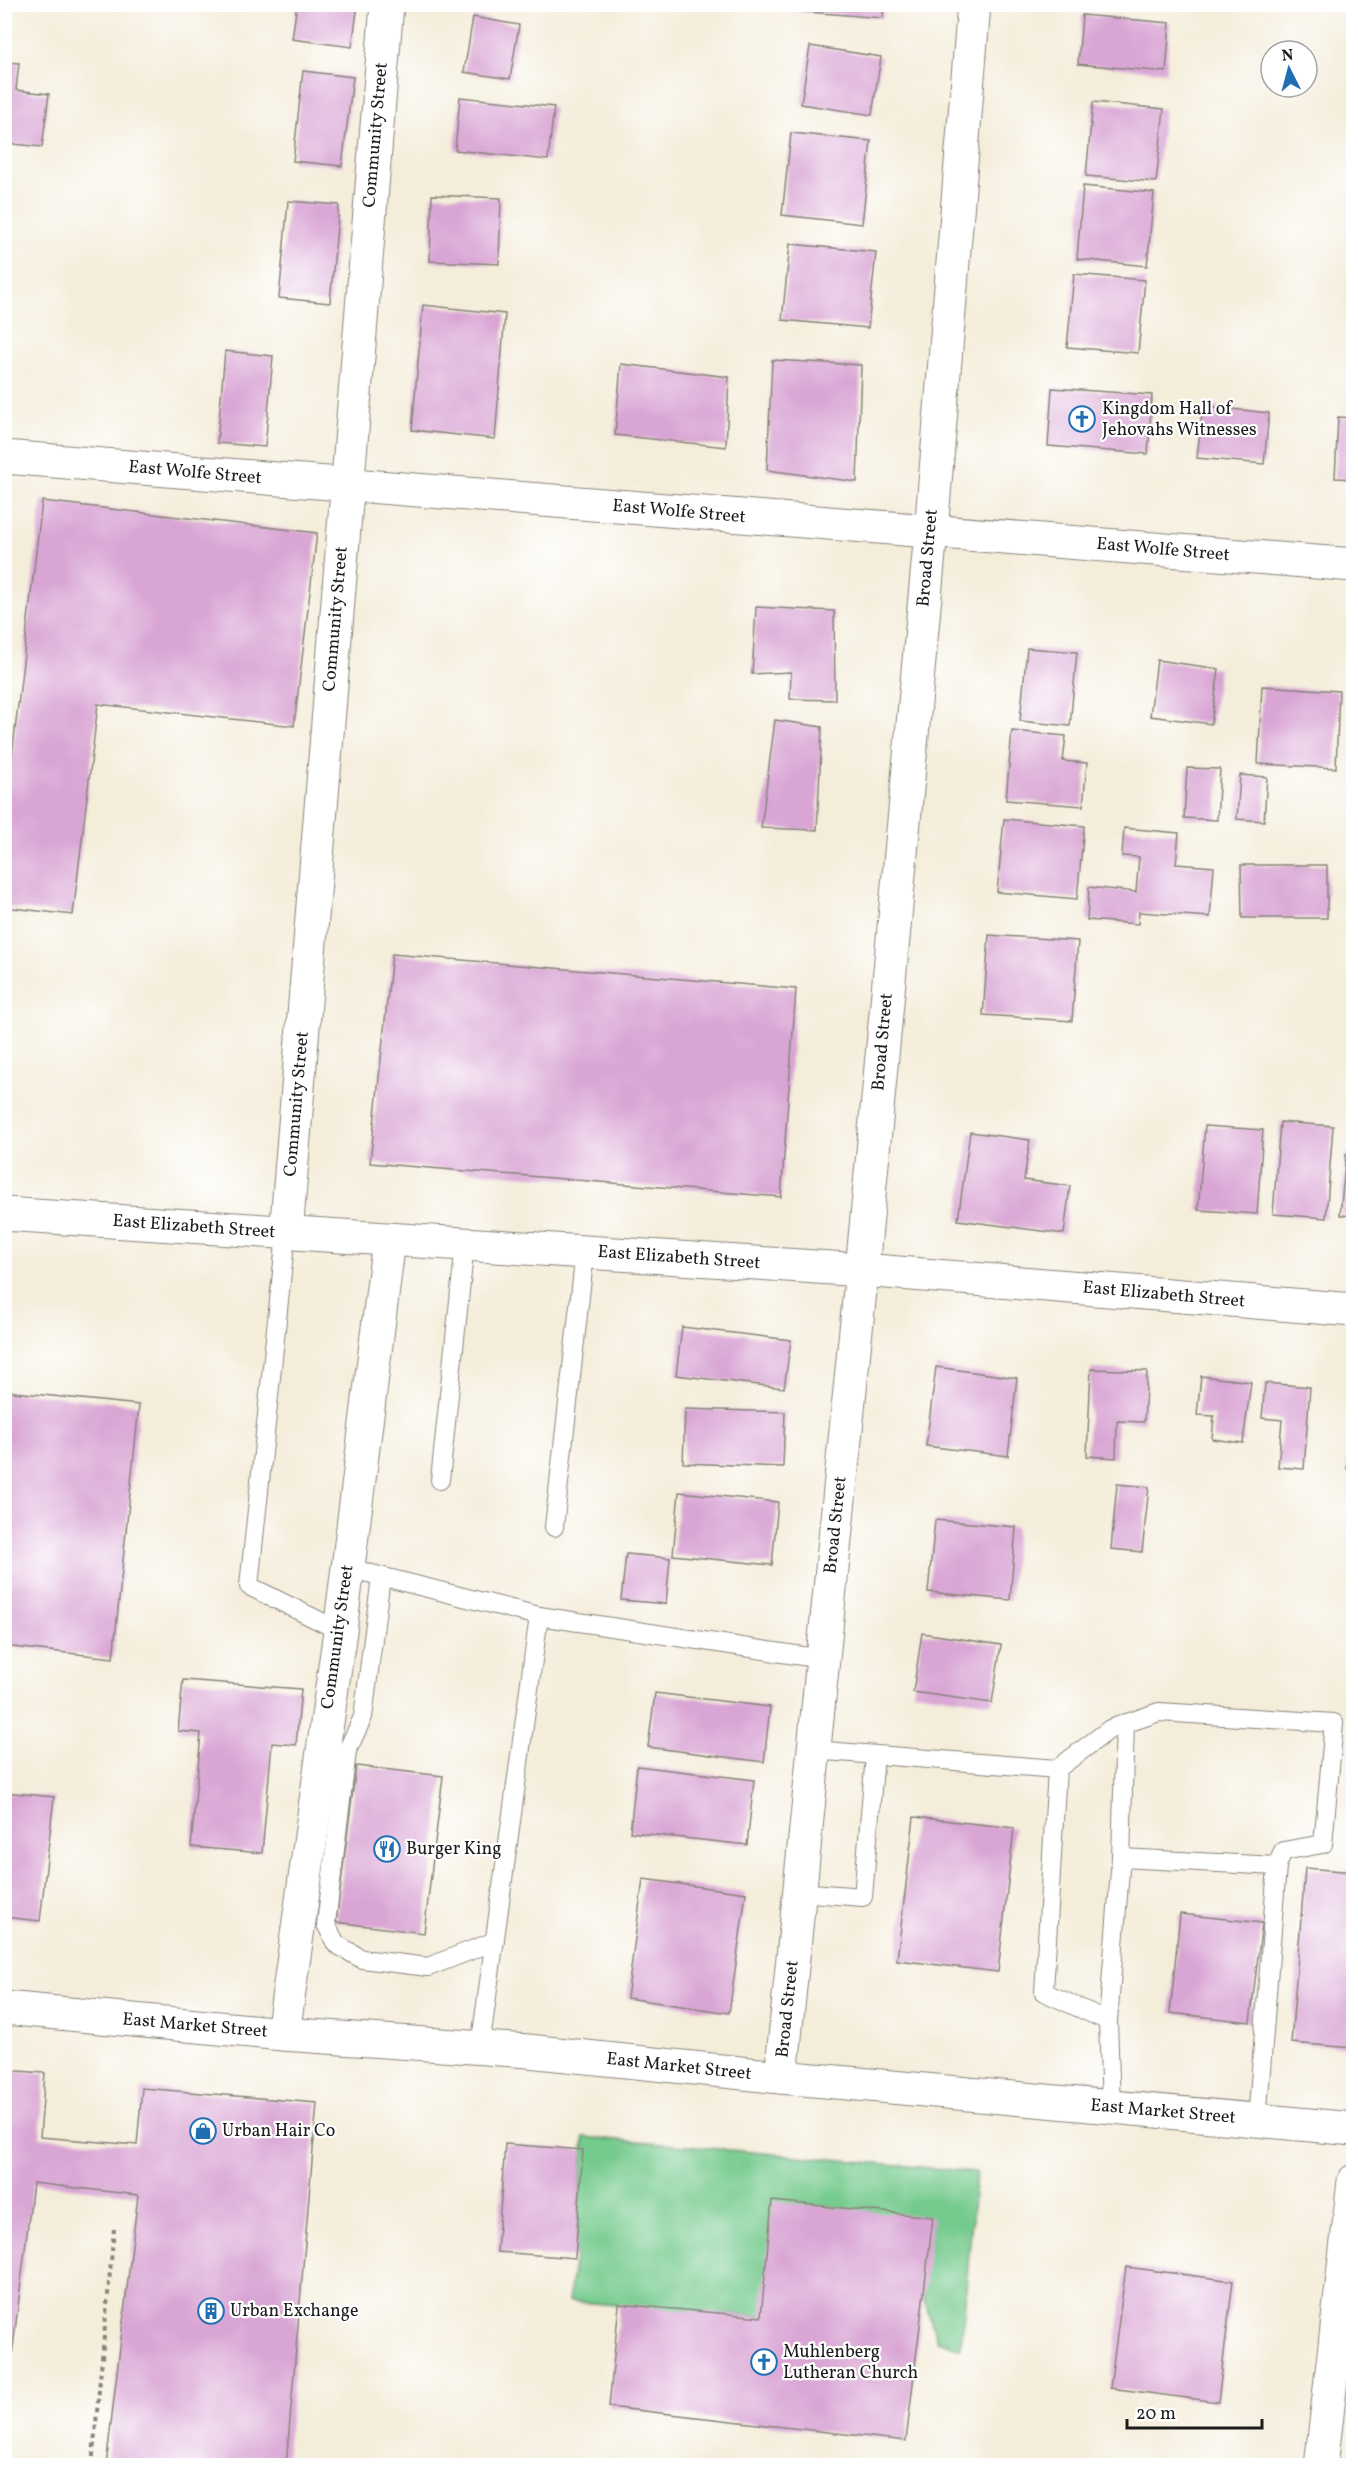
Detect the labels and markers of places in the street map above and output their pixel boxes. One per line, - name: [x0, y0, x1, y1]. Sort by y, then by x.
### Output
- place label: Kingdom Hall of Jehovahs Witnesses: [1102, 397, 1257, 443]
- church icon: Kingdom Hall of Jehovahs Witnesses: [1067, 404, 1097, 434]
- restaurant icon: Burger King: [372, 1834, 402, 1864]
- place label: Burger King: [406, 1837, 501, 1862]
- shop icon: Urban Hair Co: [188, 2116, 218, 2146]
- place label: Urban Hair Co: [222, 2119, 335, 2144]
- building icon: Urban Exchange: [196, 2296, 226, 2326]
- place label: Urban Exchange: [230, 2299, 358, 2324]
- place label: Muhlenberg Lutheran Church: [783, 2340, 918, 2386]
- church icon: Muhlenberg Lutheran Church: [749, 2347, 779, 2377]

